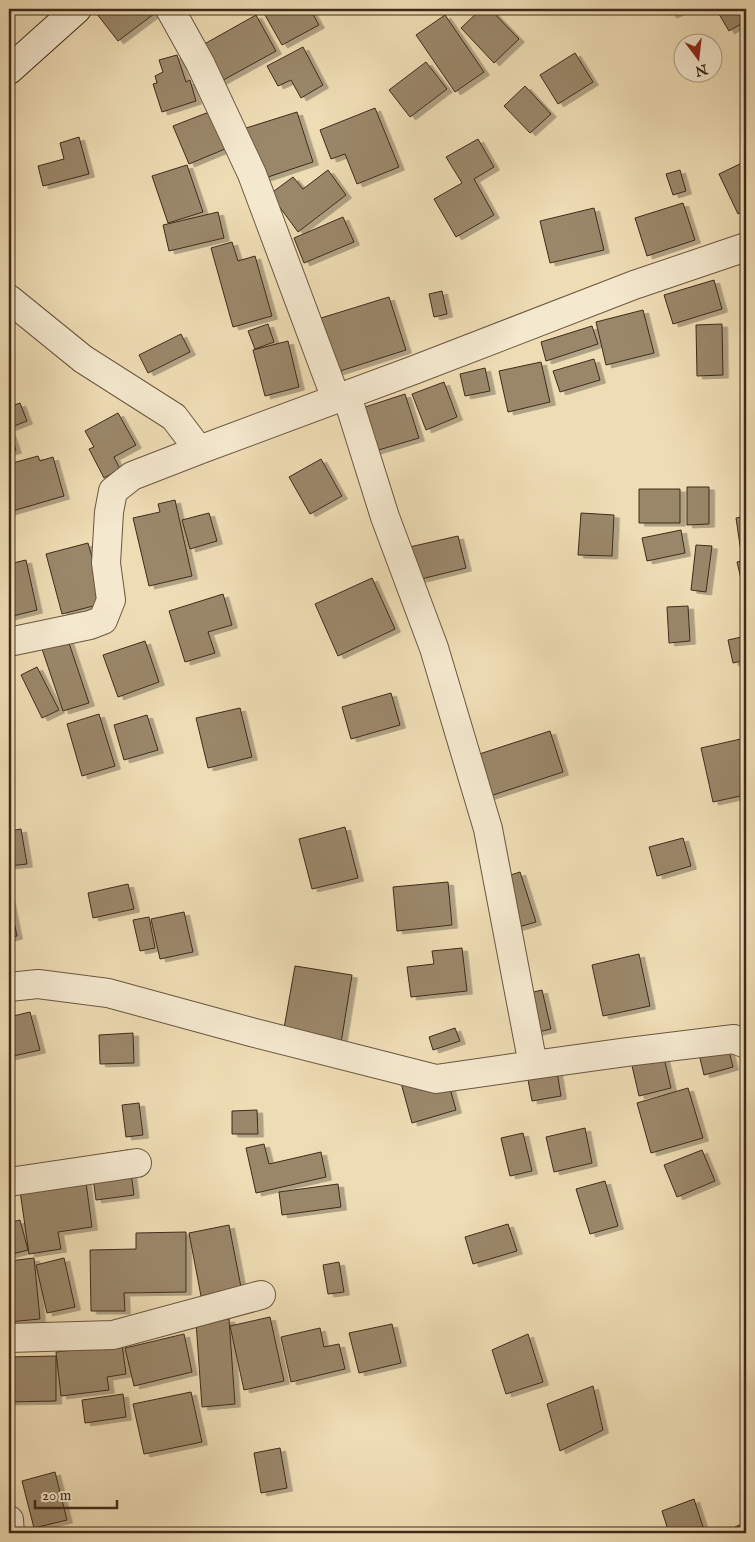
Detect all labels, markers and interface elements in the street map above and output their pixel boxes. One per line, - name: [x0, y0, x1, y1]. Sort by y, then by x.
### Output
- north arrow: [672, 32, 722, 82]
- text: N: [693, 59, 710, 80]
- scale bar: [35, 1477, 118, 1509]
- text: 20 m: [42, 1486, 72, 1505]

